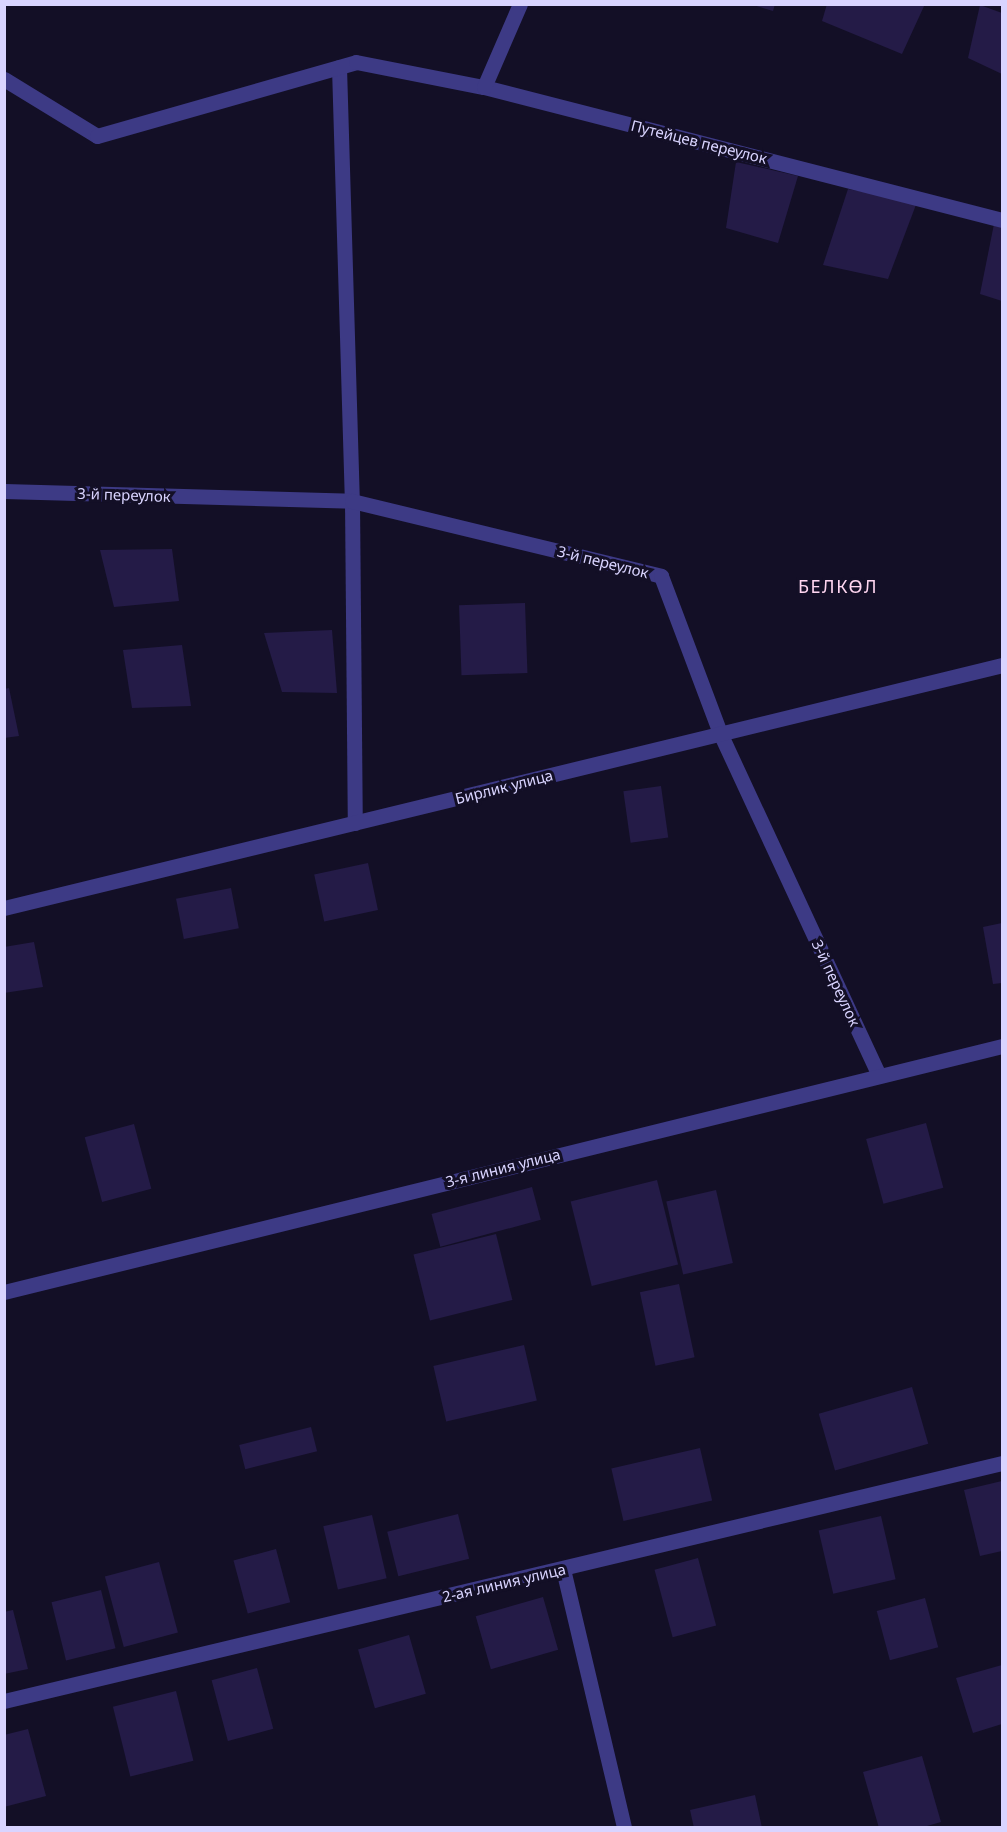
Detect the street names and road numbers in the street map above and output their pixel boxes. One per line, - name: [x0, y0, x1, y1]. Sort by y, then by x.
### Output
- street label: Путейцев переулок: [629, 116, 769, 168]
- street label: 3-й переулок: [77, 484, 171, 506]
- street label: 3-й переулок: [555, 542, 651, 582]
- street label: Бирлик улица: [453, 766, 555, 808]
- street label: 3-й переулок: [808, 937, 864, 1029]
- street label: 3-я линия улица: [444, 1145, 562, 1191]
- street label: 2-ая линия улица: [441, 1560, 567, 1606]

